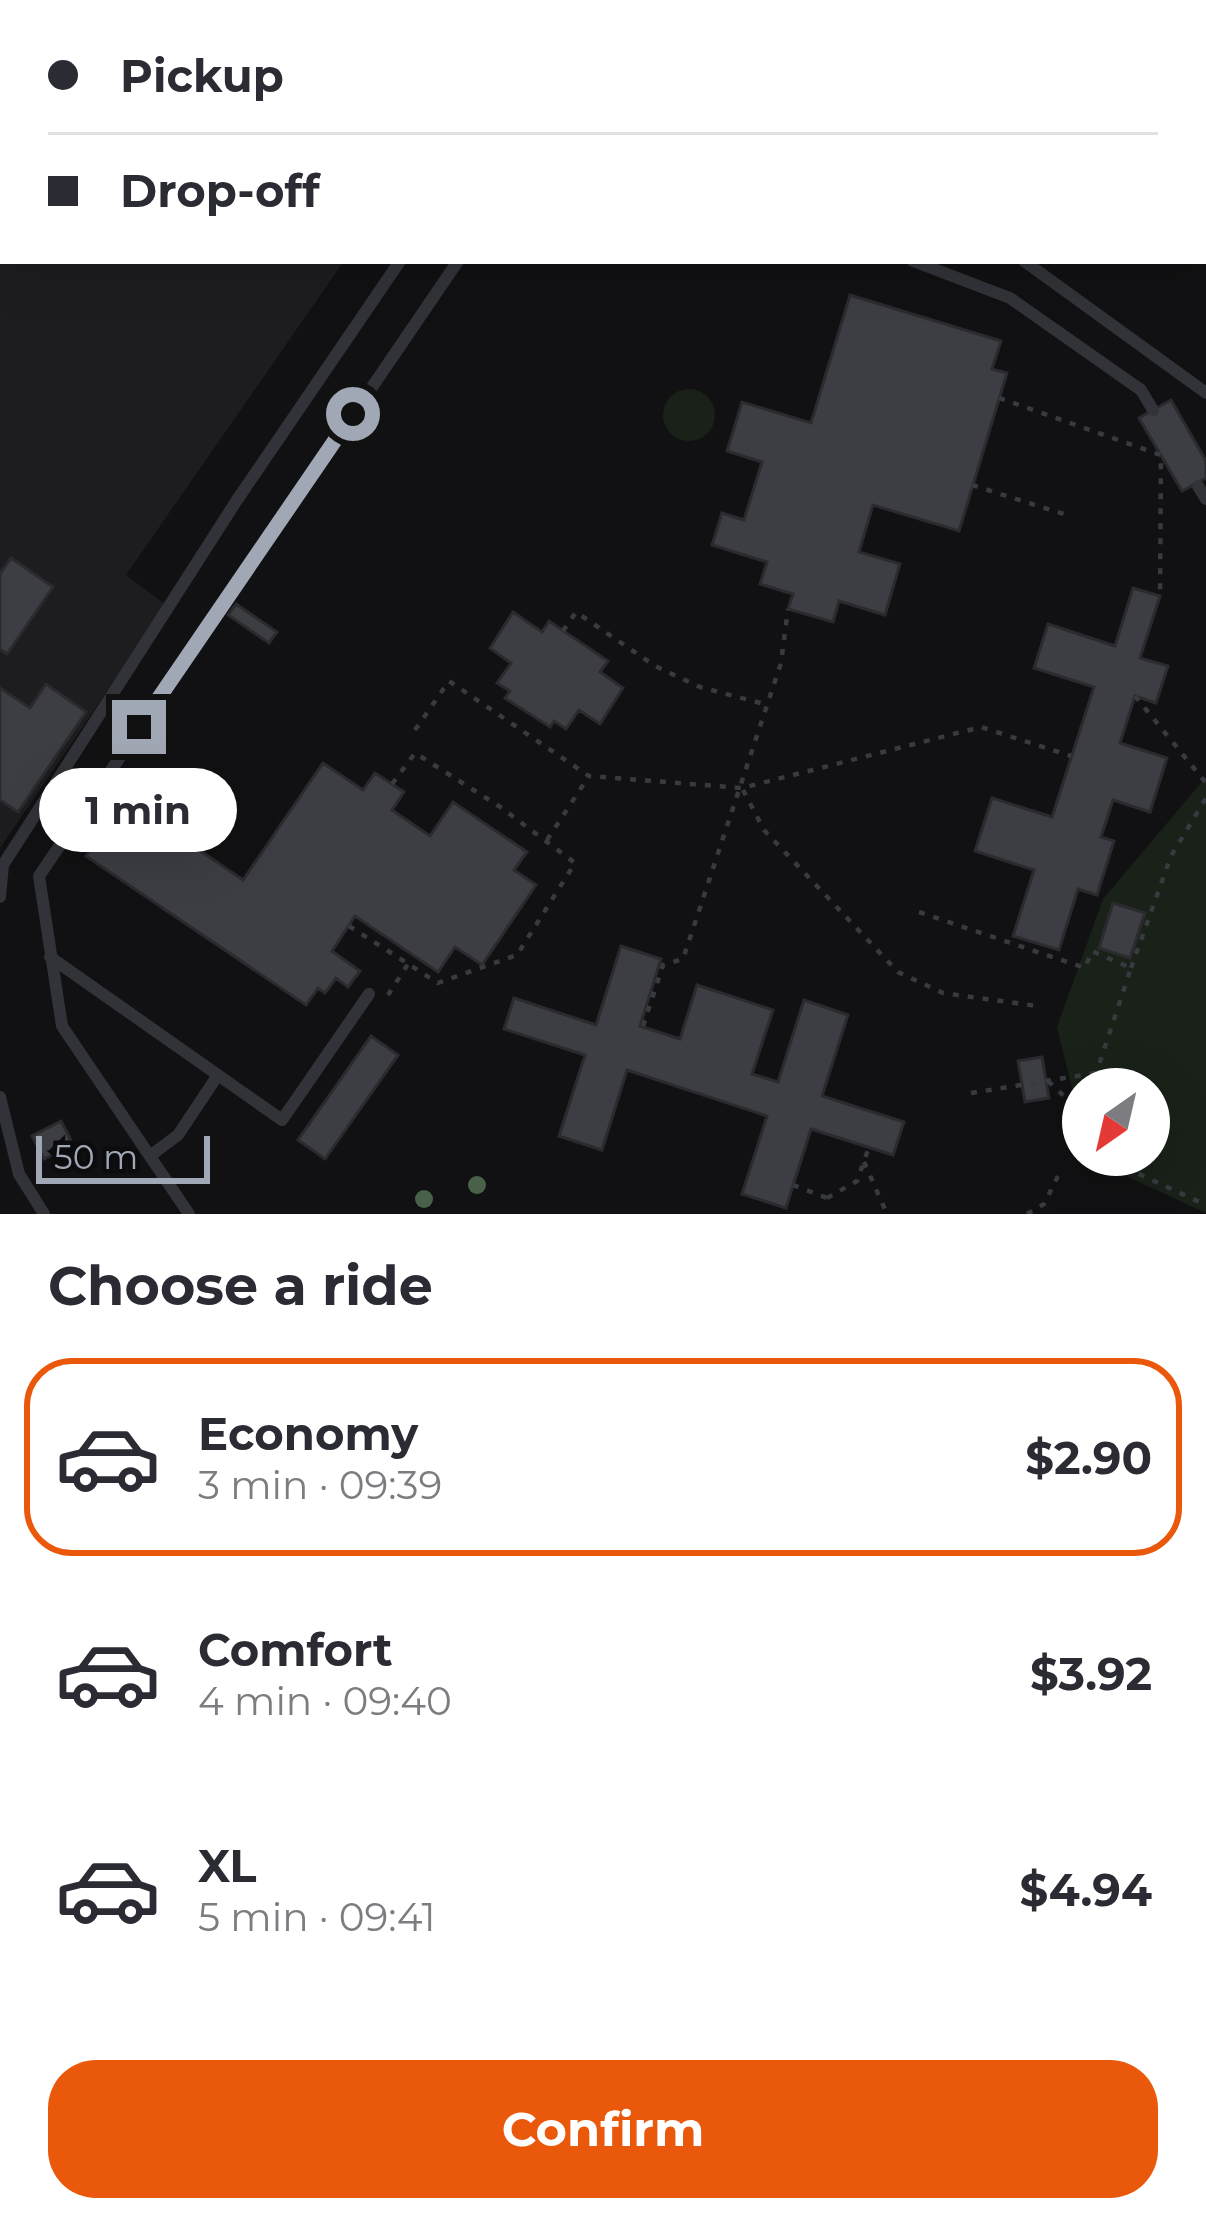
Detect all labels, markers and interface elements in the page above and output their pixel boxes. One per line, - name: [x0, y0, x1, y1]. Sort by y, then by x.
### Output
- text: Pickup: [120, 48, 284, 103]
- text: Drop-off: [120, 163, 320, 218]
- route start: [326, 387, 380, 441]
- route end: [112, 700, 166, 754]
- callout: 1 min: [40, 769, 238, 853]
- text: 1 min: [85, 786, 191, 834]
- north arrow: [1062, 1068, 1170, 1176]
- map controls: [1062, 1068, 1170, 1176]
- scale bar: [36, 1130, 210, 1183]
- text: 50 m: [54, 1137, 138, 1177]
- text: Choose a ride: [48, 1253, 433, 1319]
- icon: car: [54, 1403, 162, 1511]
- text: Economy: [198, 1406, 418, 1461]
- text: $2.90: [1025, 1430, 1152, 1485]
- text: 3 min · 09:39: [198, 1461, 442, 1509]
- icon: car: [54, 1619, 162, 1727]
- text: Comfort: [198, 1622, 393, 1677]
- text: $3.92: [1030, 1646, 1152, 1701]
- text: 4 min · 09:40: [198, 1677, 452, 1725]
- icon: car: [54, 1835, 162, 1943]
- text: XL: [198, 1838, 256, 1893]
- text: $4.94: [1019, 1862, 1152, 1917]
- text: 5 min · 09:41: [198, 1893, 436, 1941]
- button: Confirm: [48, 2060, 1158, 2198]

